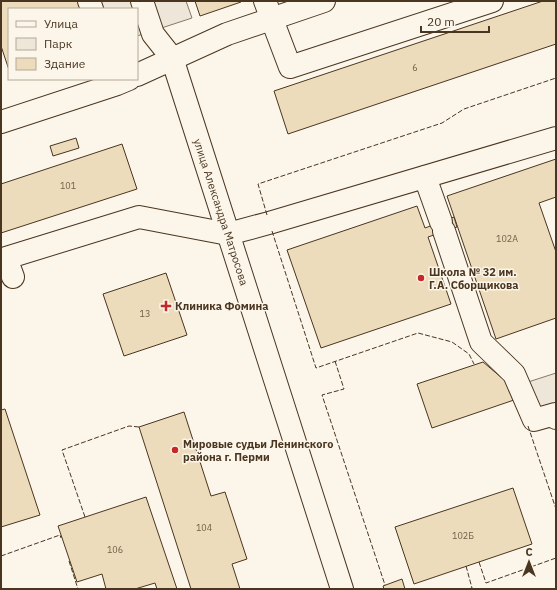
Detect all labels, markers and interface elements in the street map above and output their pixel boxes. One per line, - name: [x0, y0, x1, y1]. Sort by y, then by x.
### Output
- legend: [8, 8, 138, 80]
- scale bar: [421, 8, 489, 34]
- text: 20 m: [427, 14, 455, 29]
- text: Улица: [44, 16, 78, 31]
- text: Парк: [44, 36, 73, 51]
- text: Здание: [44, 56, 86, 71]
- house number: 6: [412, 62, 418, 73]
- street label: улица Александра Матросова: [191, 137, 251, 287]
- house number: 101: [60, 180, 76, 191]
- house number: 102А: [496, 233, 518, 244]
- place label: Школа № 32 им. Г.А. Сборщикова: [429, 265, 519, 292]
- marker: Школа № 32 им. Г.А. Сборщикова: [416, 273, 426, 283]
- place label: Клиника Фомина: [175, 299, 268, 313]
- marker: Клиника Фомина: [160, 300, 172, 312]
- house number: 13: [140, 308, 150, 319]
- place label: Мировые судьи Ленинского района г. Перми: [183, 437, 333, 464]
- marker: Мировые судьи Ленинского района г. Перми: [170, 445, 180, 455]
- house number: 104: [196, 522, 212, 533]
- house number: 102Б: [452, 530, 474, 541]
- north arrow: [509, 542, 549, 582]
- house number: 106: [107, 544, 123, 555]
- text: С: [525, 545, 533, 559]

